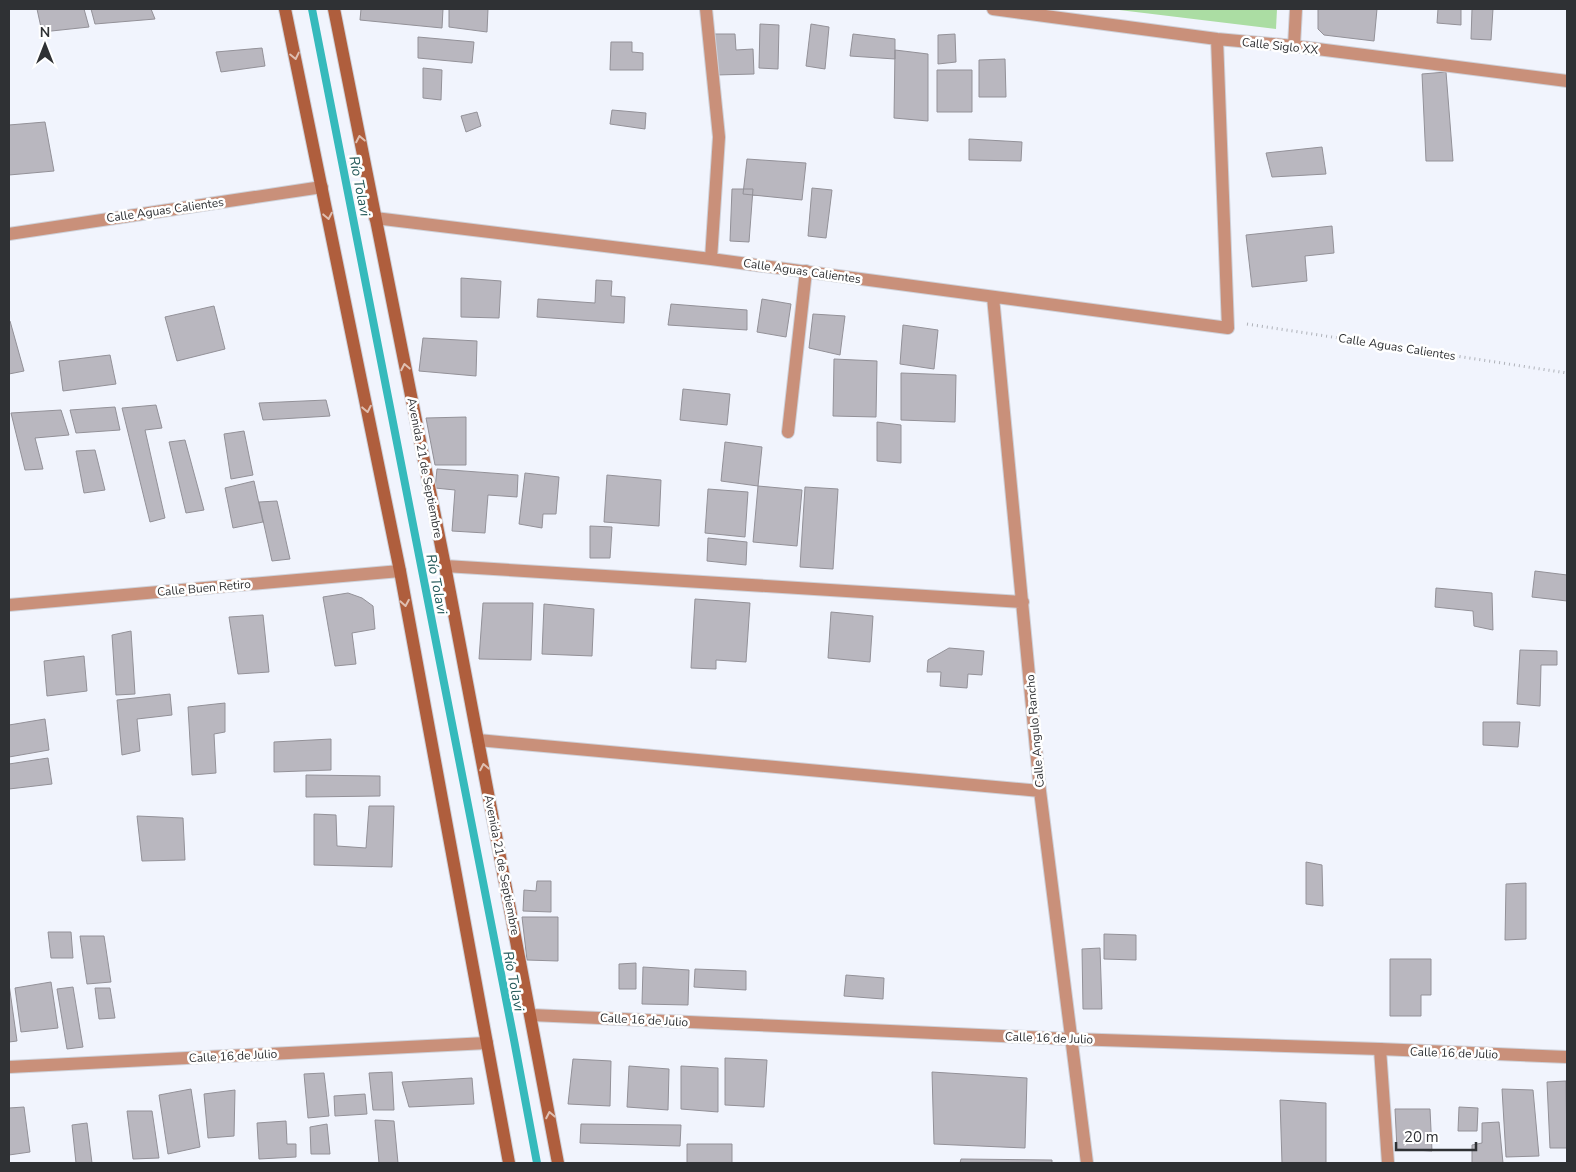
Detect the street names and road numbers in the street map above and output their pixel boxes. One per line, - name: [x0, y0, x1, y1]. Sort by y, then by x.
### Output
- street label: Calle Siglo XX: [1241, 34, 1319, 58]
- street label: Calle Aguas Calientes: [105, 194, 225, 226]
- street label: Calle Aguas Calientes: [742, 255, 862, 287]
- street label: Calle Aguas Calientes: [1337, 330, 1457, 364]
- street label: Avenida 21 de Septiembre: [404, 396, 446, 540]
- street label: Calle Buen Retiro: [156, 576, 252, 600]
- street label: Calle Angulo Rancho: [1022, 673, 1048, 788]
- street label: Avenida 21 de Septiembre: [481, 793, 523, 937]
- street label: Calle 16 de Julio: [599, 1010, 689, 1030]
- street label: Calle 16 de Julio: [1005, 1028, 1094, 1048]
- street label: Calle 16 de Julio: [1410, 1043, 1499, 1063]
- street label: Calle 16 de Julio: [188, 1046, 278, 1066]

